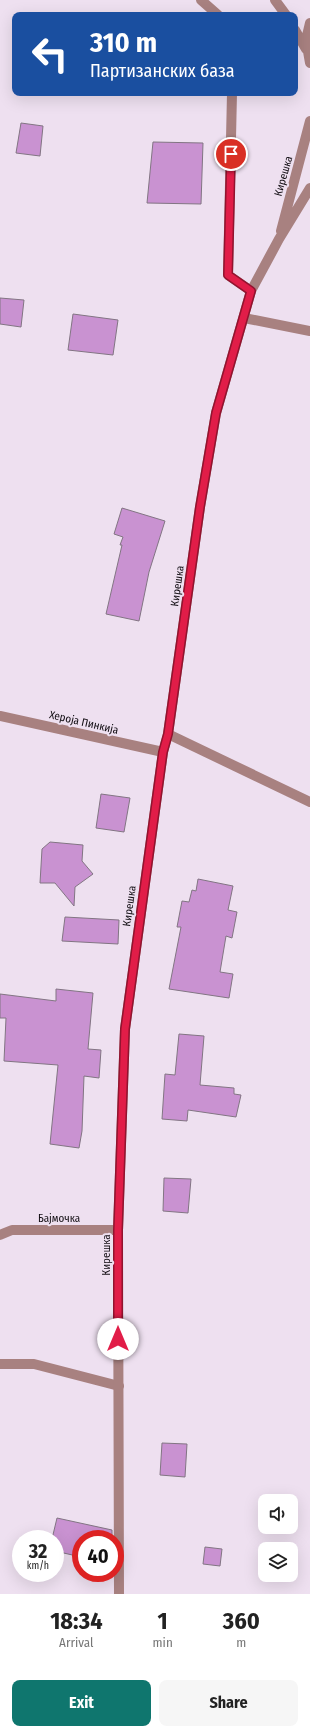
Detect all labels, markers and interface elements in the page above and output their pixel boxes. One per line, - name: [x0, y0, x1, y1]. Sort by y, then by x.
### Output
- text: 310 m: [90, 26, 157, 59]
- icon: left: [24, 28, 76, 80]
- text: Партизанских база: [90, 60, 235, 82]
- pin: [214, 137, 248, 171]
- icon: arrive: [220, 143, 242, 165]
- street label: Кирешка: [272, 154, 295, 198]
- street label: Кирешка: [168, 565, 187, 607]
- street label: Хероја Пинкија: [48, 708, 120, 737]
- street label: Кирешка: [120, 885, 139, 927]
- street label: Бајмочка: [38, 1212, 80, 1225]
- street label: Кирешка: [100, 1234, 113, 1276]
- position arrow: [97, 1318, 139, 1360]
- map controls: [258, 1494, 298, 1582]
- button: sound: [258, 1494, 298, 1534]
- speed limit sign: 40: [72, 1530, 124, 1582]
- text: 32: [29, 1539, 47, 1563]
- button: layers: [258, 1542, 298, 1582]
- text: km/h: [27, 1560, 49, 1572]
- text: 18:34: [50, 1607, 102, 1635]
- text: 1: [158, 1607, 168, 1635]
- text: 360: [223, 1607, 260, 1635]
- text: Arrival: [59, 1635, 94, 1650]
- text: min: [153, 1635, 173, 1650]
- text: m: [236, 1635, 246, 1650]
- button: Exit: [12, 1680, 151, 1726]
- button: Share: [159, 1680, 298, 1726]

